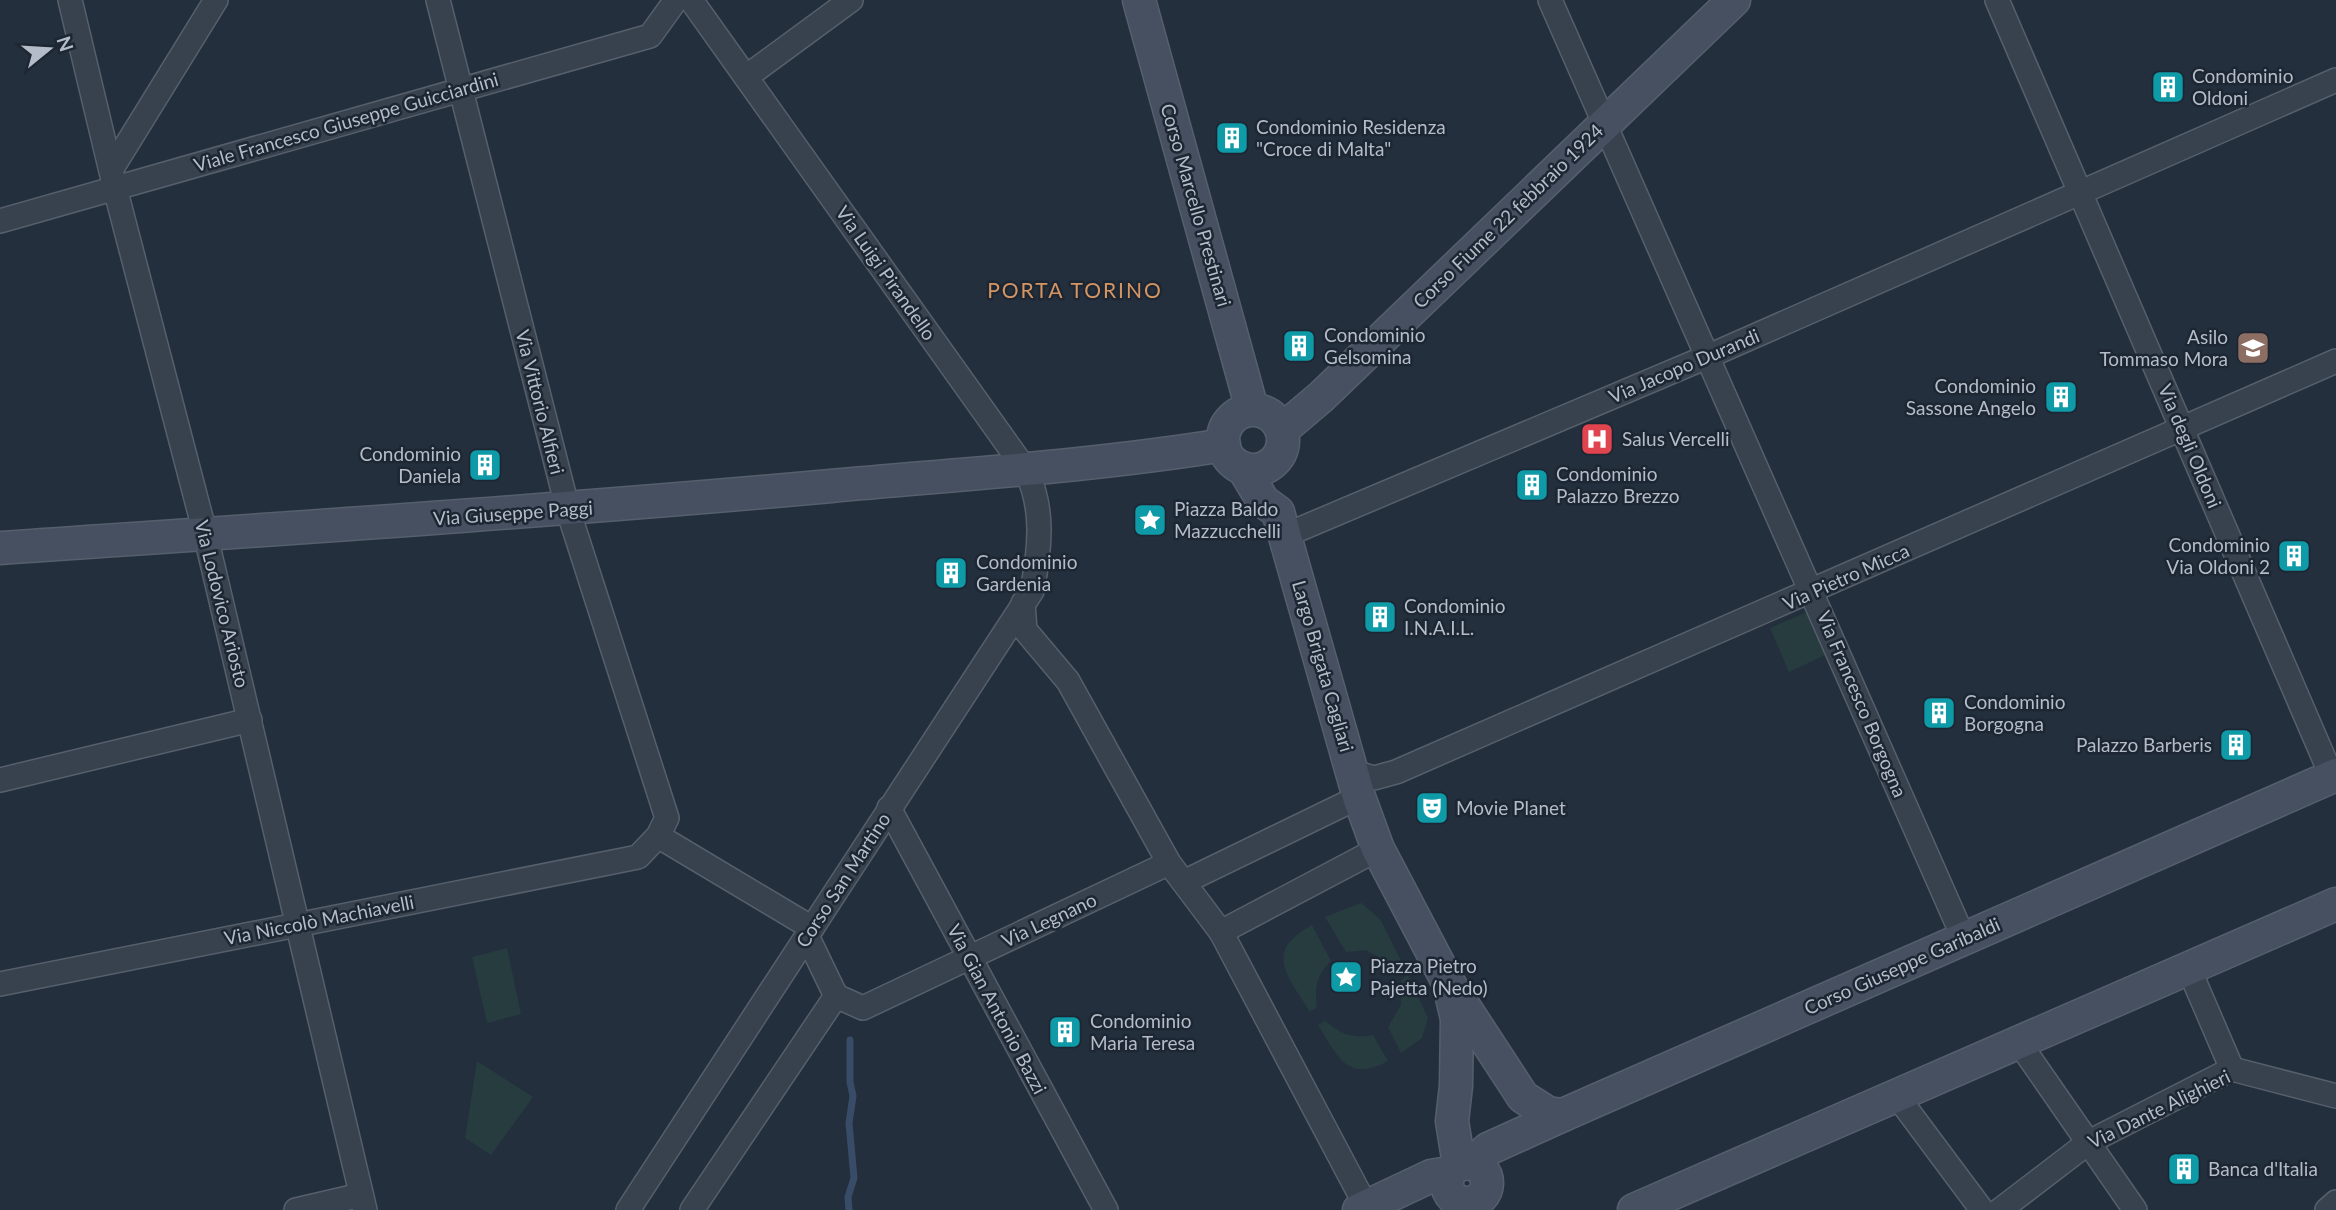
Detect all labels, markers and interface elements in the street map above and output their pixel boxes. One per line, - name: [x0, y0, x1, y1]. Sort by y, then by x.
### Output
- north arrow: [14, 14, 84, 84]
- text: N: [52, 33, 79, 54]
- place label: Condominio Oldoni: [2192, 64, 2293, 109]
- street label: Viale Francesco Giuseppe Guicciardini: [191, 67, 501, 176]
- building icon: Condominio Oldoni: [2149, 68, 2187, 106]
- street label: Corso Marcello Prestinari: [1156, 101, 1236, 309]
- place label: Condominio Residenza "Croce di Malta": [1256, 115, 1446, 160]
- building icon: Condominio Residenza "Croce di Malta": [1213, 119, 1251, 157]
- street label: Corso Fiume 22 febbraio 1924: [1408, 119, 1608, 313]
- street label: Via Luigi Pirandello: [832, 201, 941, 344]
- district label: PORTA TORINO: [987, 277, 1163, 302]
- place label: Condominio Gelsomina: [1324, 323, 1425, 368]
- street label: Via Jacopo Durandi: [1605, 323, 1762, 408]
- place label: Asilo Tommaso Mora: [2099, 325, 2228, 370]
- street label: Via Vittorio Alfieri: [511, 327, 570, 477]
- building icon: Condominio Gelsomina: [1280, 327, 1318, 365]
- school or university icon: Asilo Tommaso Mora: [2234, 329, 2272, 367]
- place label: Condominio Sassone Angelo: [1906, 374, 2036, 419]
- building icon: Condominio Sassone Angelo: [2042, 378, 2080, 416]
- street label: Via degli Oldoni: [2154, 380, 2227, 511]
- hospital icon: Salus Vercelli: [1578, 420, 1616, 458]
- place label: Salus Vercelli: [1622, 427, 1730, 450]
- place label: Condominio Daniela: [360, 442, 461, 487]
- building icon: Condominio Daniela: [466, 446, 504, 484]
- place label: Condominio Palazzo Brezzo: [1556, 462, 1680, 507]
- building icon: Condominio Palazzo Brezzo: [1513, 466, 1551, 504]
- street label: Via Giuseppe Paggi: [432, 495, 594, 530]
- place label: Piazza Baldo Mazzucchelli: [1174, 497, 1281, 542]
- place icon: Piazza Baldo Mazzucchelli: [1131, 501, 1169, 539]
- street label: Via Lodovico Ariosto: [191, 518, 254, 690]
- place label: Condominio Via Oldoni 2: [2166, 533, 2270, 578]
- building icon: Condominio Via Oldoni 2: [2275, 537, 2313, 575]
- street label: Via Pietro Micca: [1779, 538, 1913, 615]
- place label: Condominio Gardenia: [976, 550, 1077, 595]
- building icon: Condominio Gardenia: [932, 554, 970, 592]
- street label: Largo Brigata Cagliari: [1288, 578, 1359, 754]
- place label: Condominio I.N.A.I.L.: [1404, 594, 1505, 639]
- building icon: Condominio I.N.A.I.L.: [1361, 598, 1399, 636]
- street label: Via Francesco Borgogna: [1813, 607, 1912, 800]
- place label: Condominio Borgogna: [1964, 690, 2065, 735]
- building icon: Condominio Borgogna: [1920, 694, 1958, 732]
- building icon: Palazzo Barberis: [2217, 726, 2255, 764]
- place label: Palazzo Barberis: [2076, 733, 2212, 756]
- theatre icon: Movie Planet: [1413, 789, 1451, 827]
- place label: Movie Planet: [1456, 796, 1566, 819]
- street label: Corso San Martino: [790, 808, 895, 951]
- street label: Via Legnano: [998, 888, 1100, 952]
- street label: Via Niccolò Machiavelli: [222, 890, 416, 949]
- street label: Corso Giuseppe Garibaldi: [1800, 912, 2003, 1019]
- street label: Via Gian Antonio Bazzi: [943, 920, 1052, 1098]
- place label: Piazza Pietro Pajetta (Nedo): [1370, 954, 1488, 999]
- place icon: Piazza Pietro Pajetta (Nedo): [1327, 958, 1365, 996]
- place label: Condominio Maria Teresa: [1090, 1009, 1195, 1054]
- building icon: Condominio Maria Teresa: [1046, 1013, 1084, 1051]
- street label: Via Dante Alighieri: [2084, 1064, 2234, 1153]
- building icon: Banca d'Italia: [2165, 1150, 2203, 1188]
- place label: Banca d'Italia: [2208, 1157, 2318, 1180]

